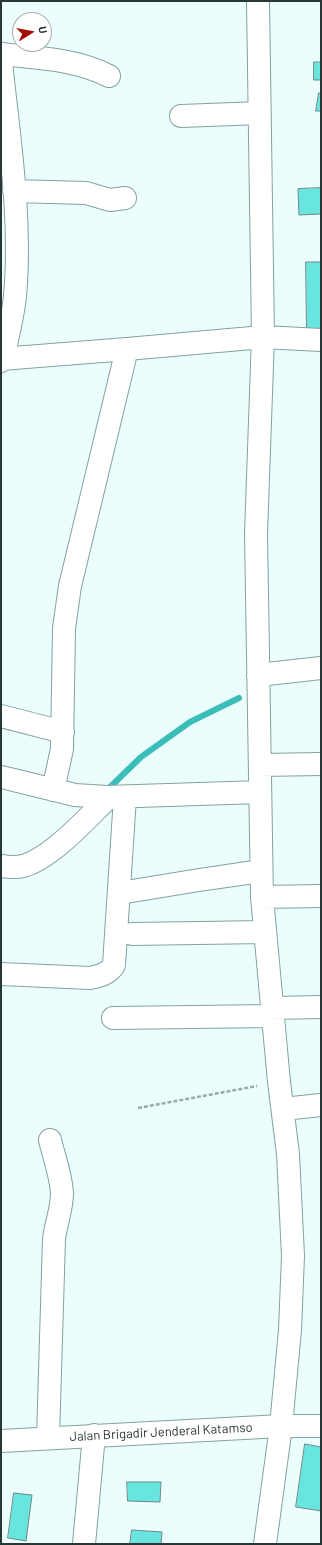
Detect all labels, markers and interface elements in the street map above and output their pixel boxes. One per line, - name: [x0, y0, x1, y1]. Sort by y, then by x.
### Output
- north arrow: [12, 12, 52, 52]
- text: U: [36, 25, 50, 34]
- street label: Jalan Brigadir Jenderal Katamso: [69, 1419, 253, 1445]

